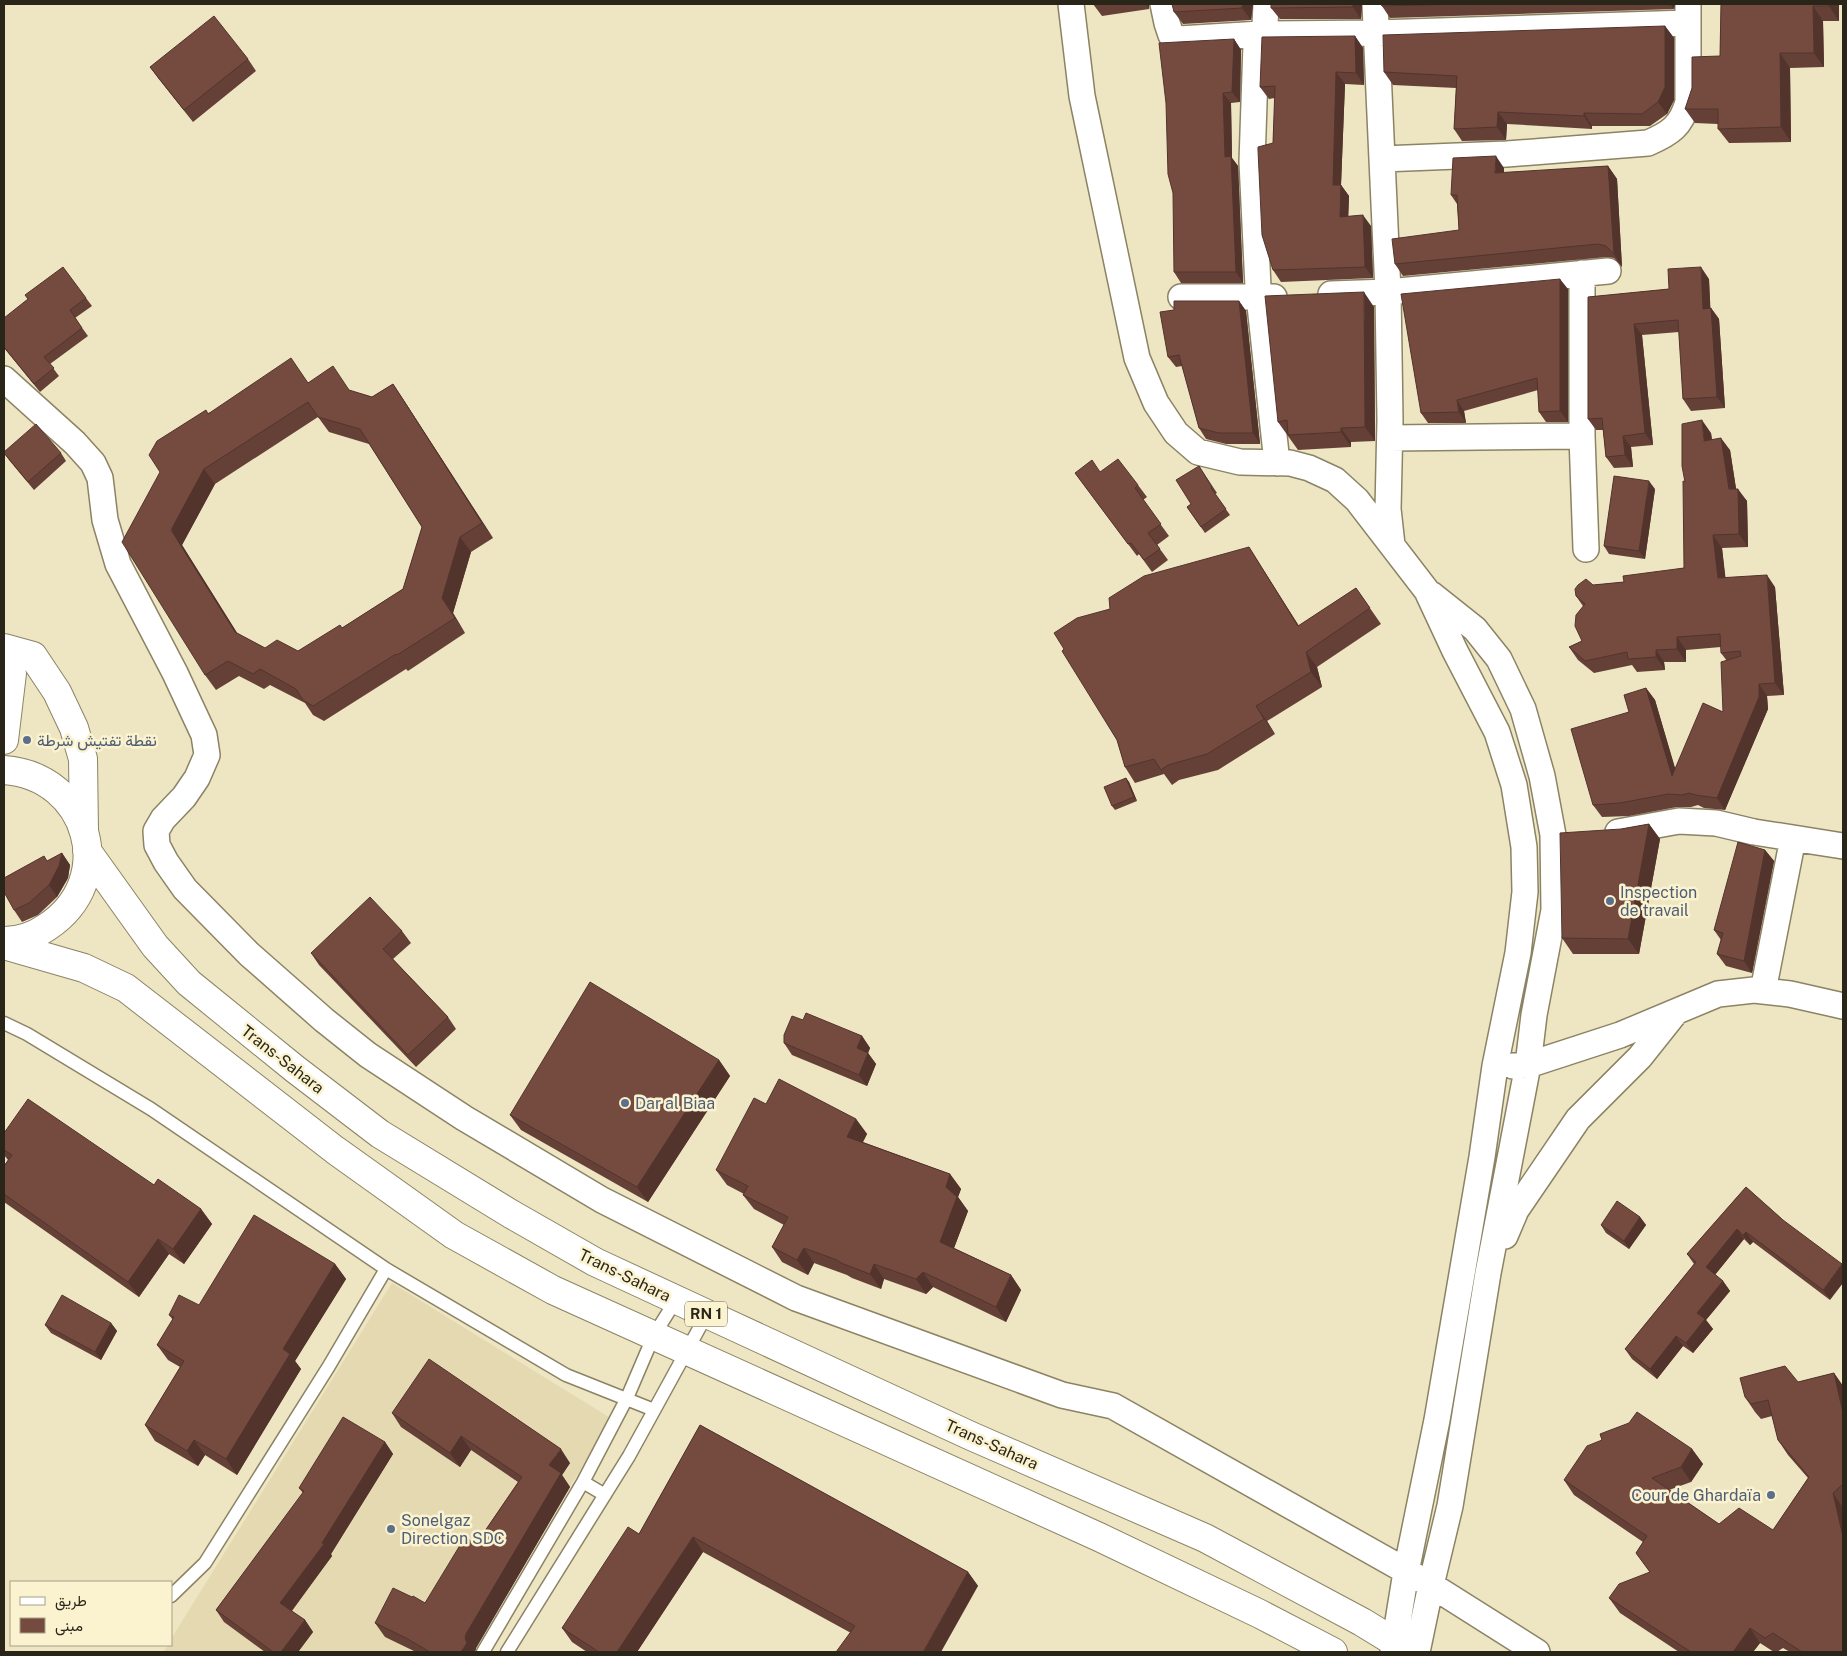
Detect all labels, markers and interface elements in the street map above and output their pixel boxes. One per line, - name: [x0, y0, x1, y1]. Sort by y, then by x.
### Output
- place label: نقطة تفتيش شرطة: [37, 731, 157, 751]
- marker: نقطة تفتيش شرطة: [21, 734, 33, 746]
- place label: Inspection de travail: [1620, 883, 1697, 920]
- marker: Inspection de travail: [1604, 895, 1616, 907]
- street label: Trans-Sahara: [238, 1021, 328, 1098]
- place label: Dar al Biaa: [635, 1094, 715, 1113]
- marker: Dar al Biaa: [619, 1097, 631, 1109]
- street label: Trans-Sahara: [576, 1245, 674, 1306]
- road number: RN 1: [685, 1302, 727, 1326]
- street label: Trans-Sahara: [942, 1416, 1041, 1473]
- place label: Cour de Ghardaïa: [1631, 1486, 1761, 1505]
- marker: Cour de Ghardaïa: [1765, 1489, 1777, 1501]
- place label: Sonelgaz Direction SDC: [401, 1511, 505, 1548]
- marker: Sonelgaz Direction SDC: [385, 1523, 397, 1535]
- legend: [10, 1581, 172, 1646]
- text: طريق: [55, 1592, 87, 1611]
- text: مبنى: [55, 1617, 83, 1636]

